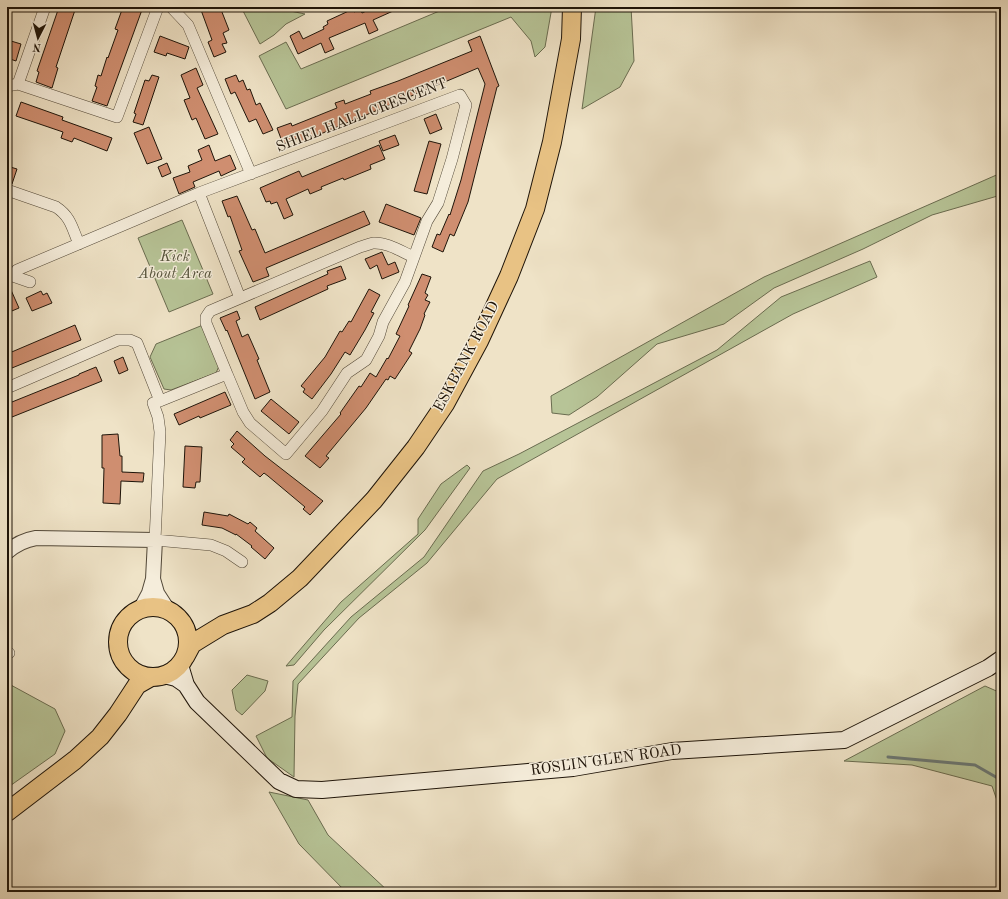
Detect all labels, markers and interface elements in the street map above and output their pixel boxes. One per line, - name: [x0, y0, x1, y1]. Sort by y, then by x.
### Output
- north arrow: [18, 18, 58, 58]
- text: N: [32, 40, 42, 52]
- street label: SHIEL HALL CRESCENT: [274, 76, 450, 156]
- park label: Kick About Area: [137, 250, 212, 282]
- street label: ESKBANK ROAD: [432, 299, 502, 415]
- street label: ROSLIN GLEN ROAD: [529, 743, 683, 779]

